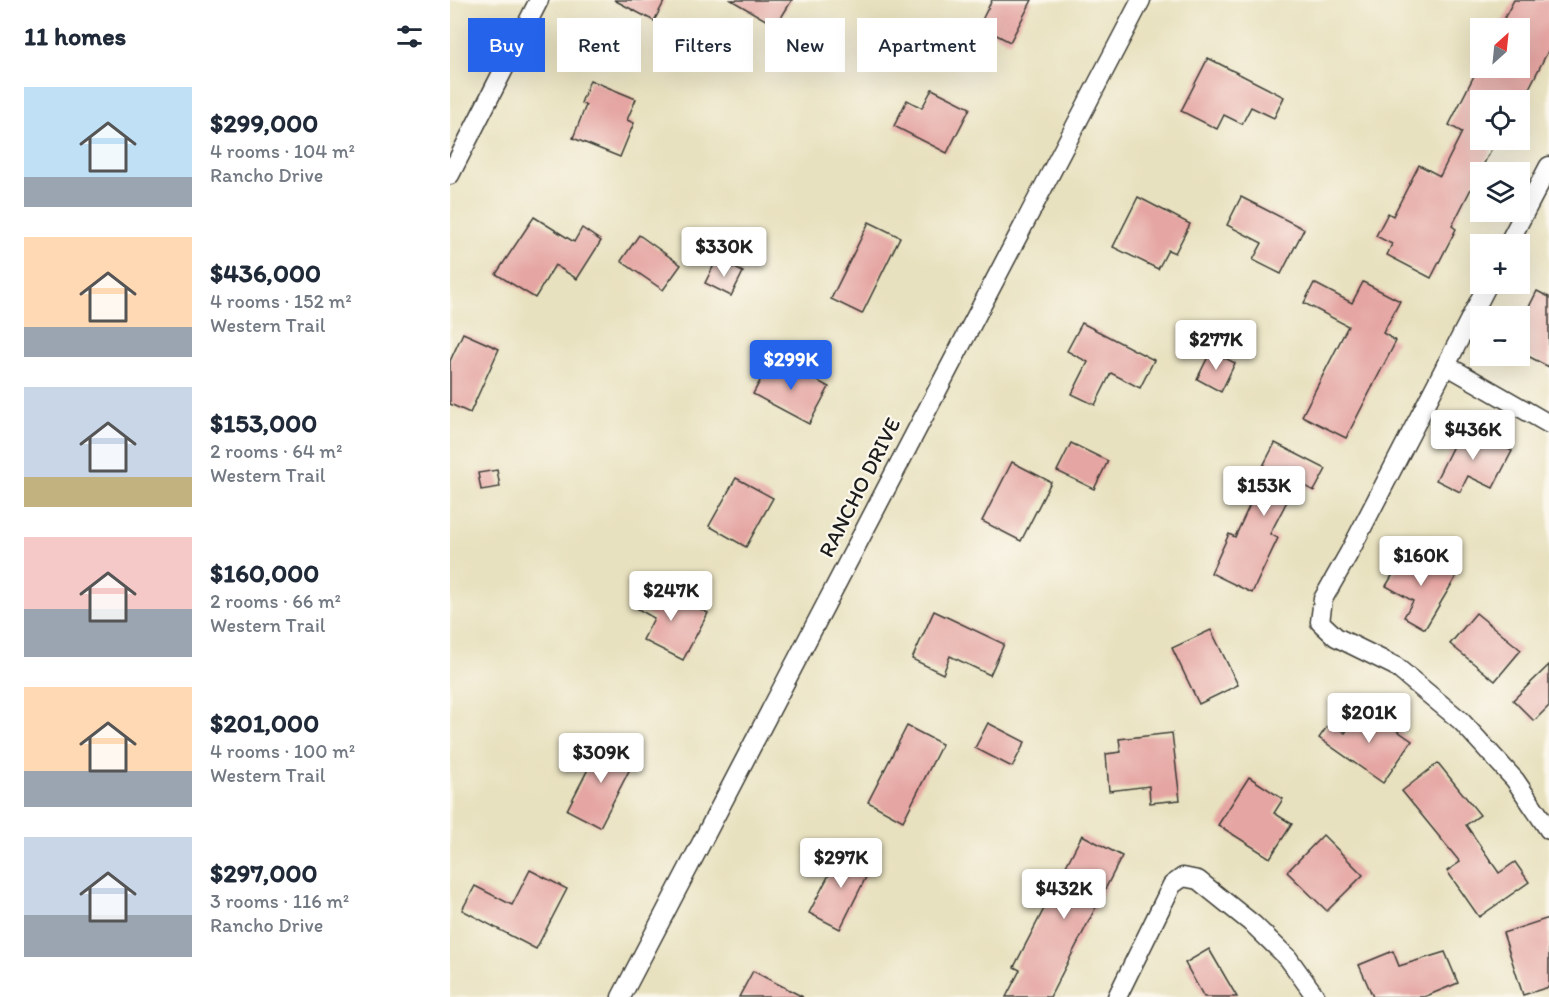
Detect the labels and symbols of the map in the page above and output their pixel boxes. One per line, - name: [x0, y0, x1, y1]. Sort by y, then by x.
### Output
- north arrow: [1470, 18, 1530, 78]
- pin: $330K: [682, 227, 766, 278]
- pin: $277K: [1174, 320, 1258, 371]
- pin: $299K: [749, 340, 833, 391]
- pin: $436K: [1431, 410, 1515, 461]
- street label: RANCHO DRIVE: [813, 413, 906, 562]
- pin: $153K: [1222, 466, 1306, 517]
- pin: $160K: [1379, 536, 1463, 587]
- pin: $247K: [629, 571, 713, 622]
- pin: $201K: [1327, 693, 1411, 744]
- pin: $309K: [559, 733, 643, 784]
- pin: $297K: [799, 838, 883, 889]
- pin: $432K: [1022, 869, 1106, 920]

